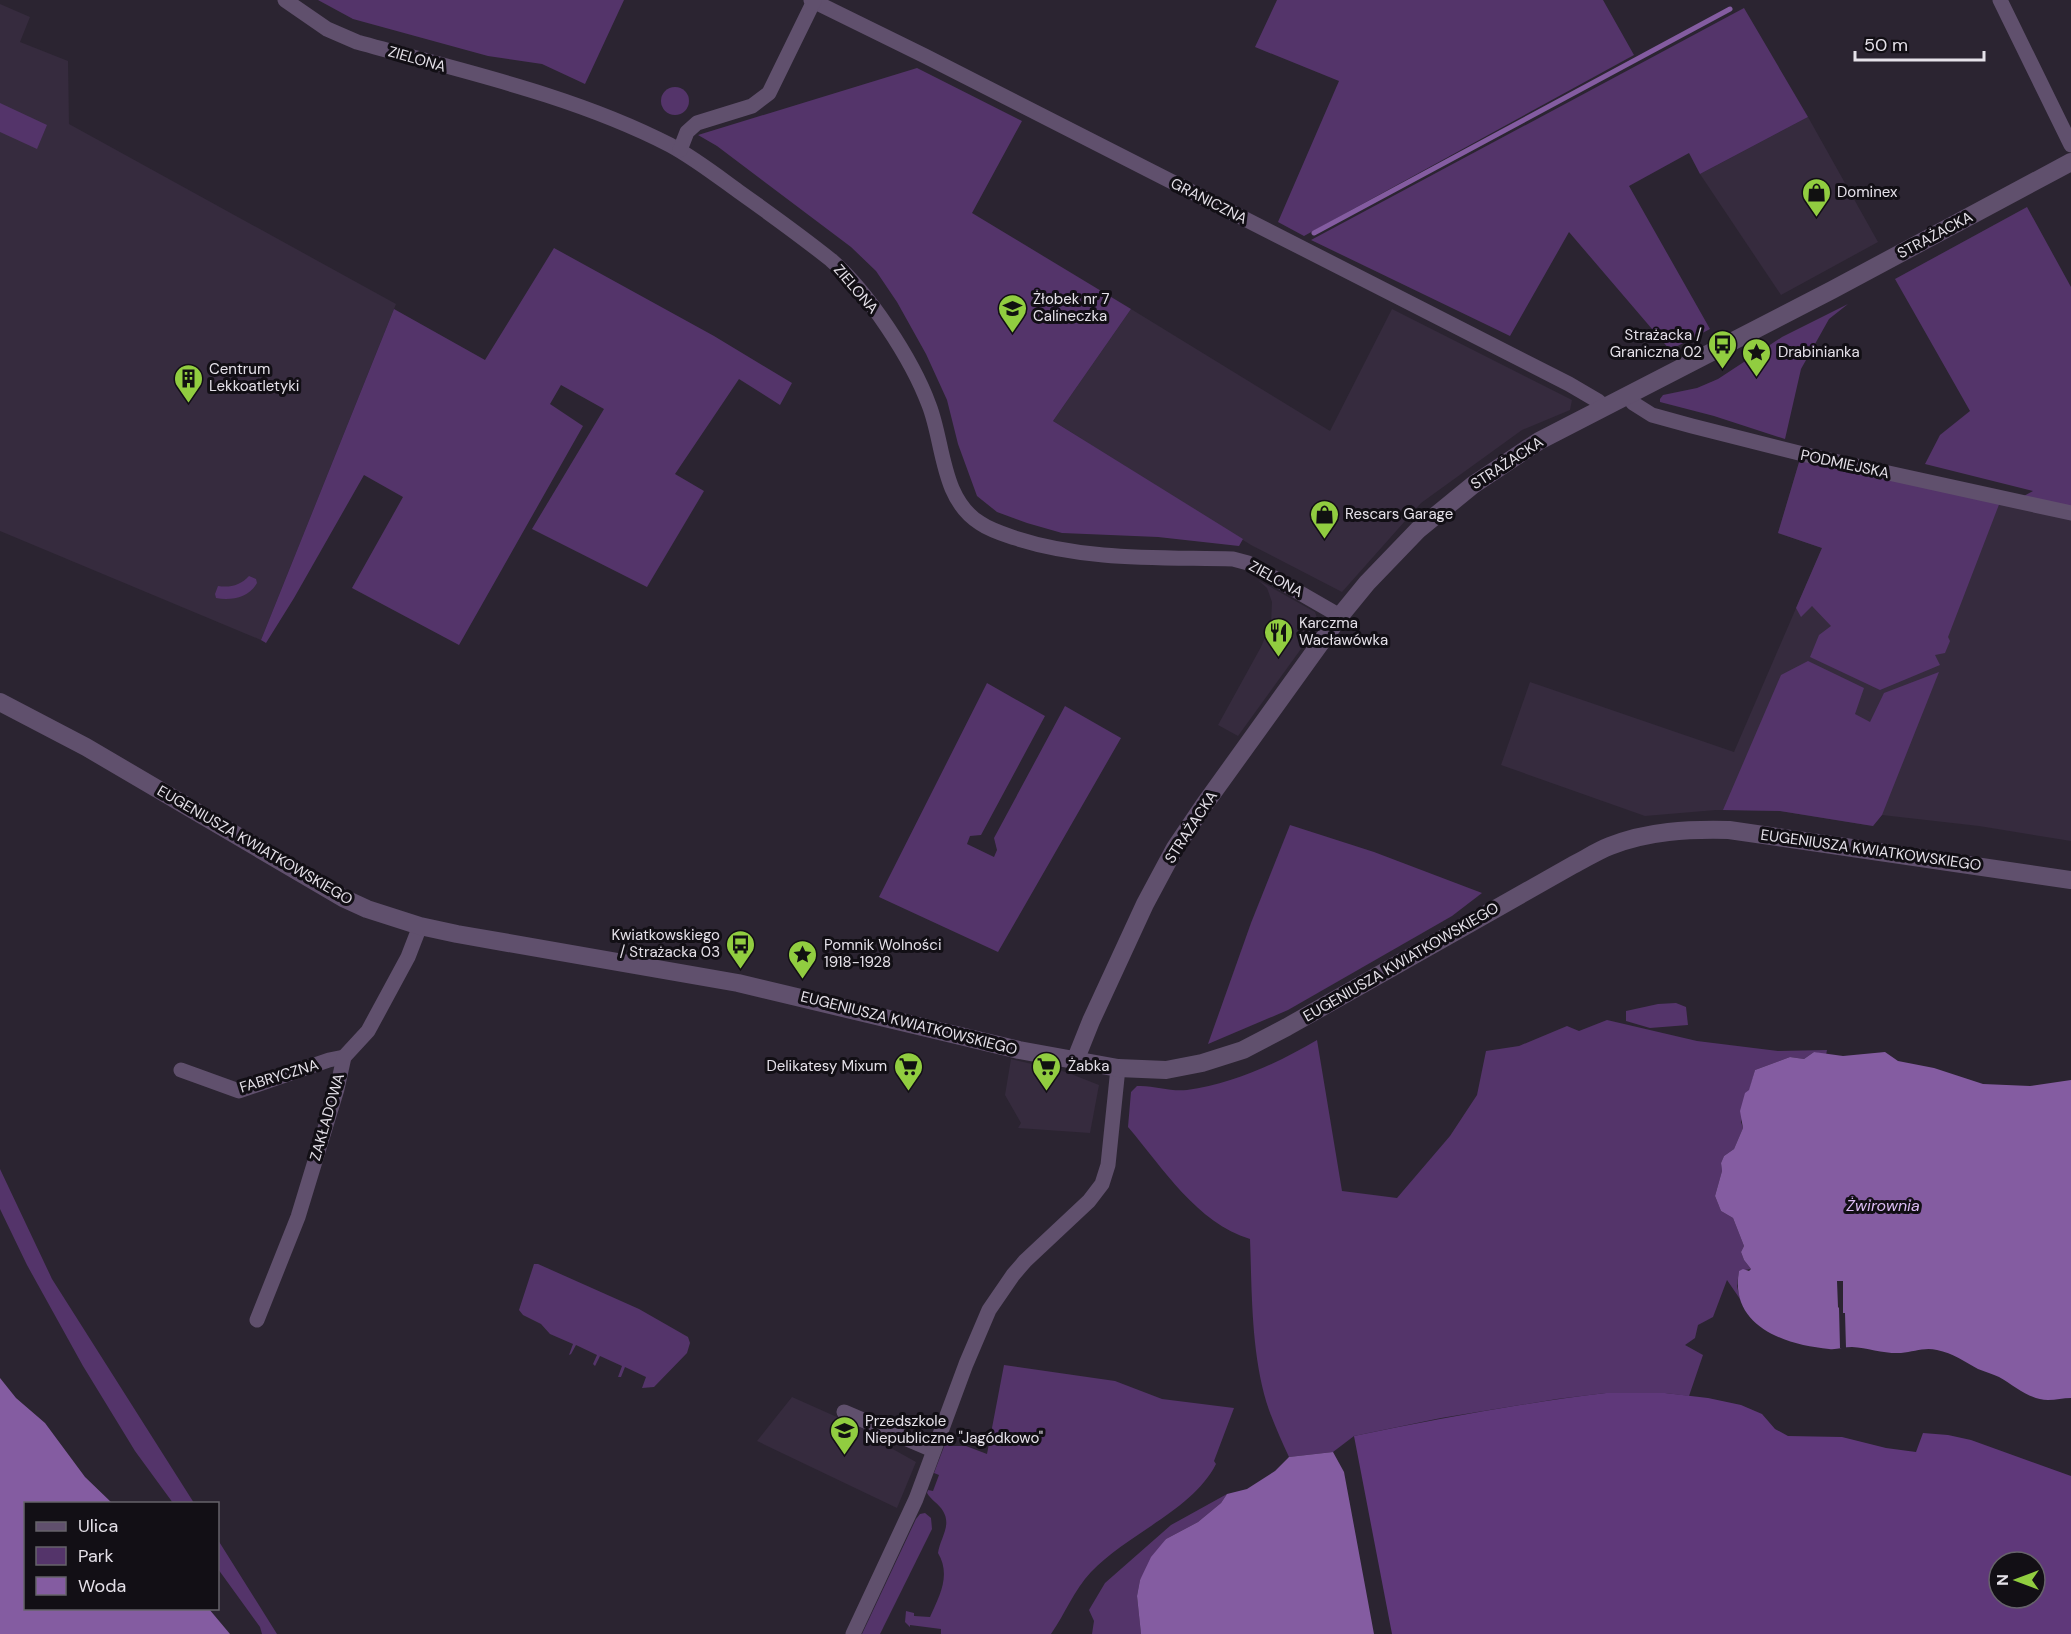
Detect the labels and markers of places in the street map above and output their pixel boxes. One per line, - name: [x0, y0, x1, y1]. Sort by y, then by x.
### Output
- shop icon: Dominex: [1800, 176, 1832, 218]
- place label: Dominex: [1837, 182, 1898, 202]
- place label: Żłobek nr 7 Calineczka: [1033, 289, 1109, 326]
- school or university icon: Żłobek nr 7 Calineczka: [996, 292, 1028, 334]
- place label: Strażacka / Graniczna 02: [1610, 325, 1702, 362]
- bus stop icon: Strażacka / Graniczna 02: [1707, 328, 1739, 370]
- place icon: Drabinianka: [1741, 336, 1773, 378]
- place label: Drabinianka: [1778, 342, 1860, 362]
- place label: Centrum Lekkoatletyki: [209, 359, 299, 396]
- building icon: Centrum Lekkoatletyki: [172, 362, 204, 404]
- shop icon: Rescars Garage: [1308, 498, 1340, 540]
- place label: Rescars Garage: [1345, 504, 1453, 524]
- place label: Karczma Wacławówka: [1299, 613, 1388, 650]
- restaurant icon: Karczma Wacławówka: [1262, 616, 1294, 658]
- place label: Kwiatkowskiego / Strażacka 03: [612, 925, 720, 962]
- bus stop icon: Kwiatkowskiego / Strażacka 03: [725, 928, 757, 970]
- place label: Pomnik Wolności 1918-1928: [824, 935, 942, 972]
- place icon: Pomnik Wolności 1918-1928: [787, 938, 819, 980]
- supermarket icon: Delikatesy Mixum: [892, 1050, 924, 1092]
- supermarket icon: Żabka: [1031, 1050, 1063, 1092]
- place label: Delikatesy Mixum: [766, 1056, 887, 1076]
- place label: Żabka: [1068, 1056, 1109, 1076]
- place label: Przedszkole Niepubliczne "Jagódkowo": [865, 1411, 1043, 1448]
- school or university icon: Przedszkole Niepubliczne "Jagódkowo": [828, 1414, 860, 1456]

